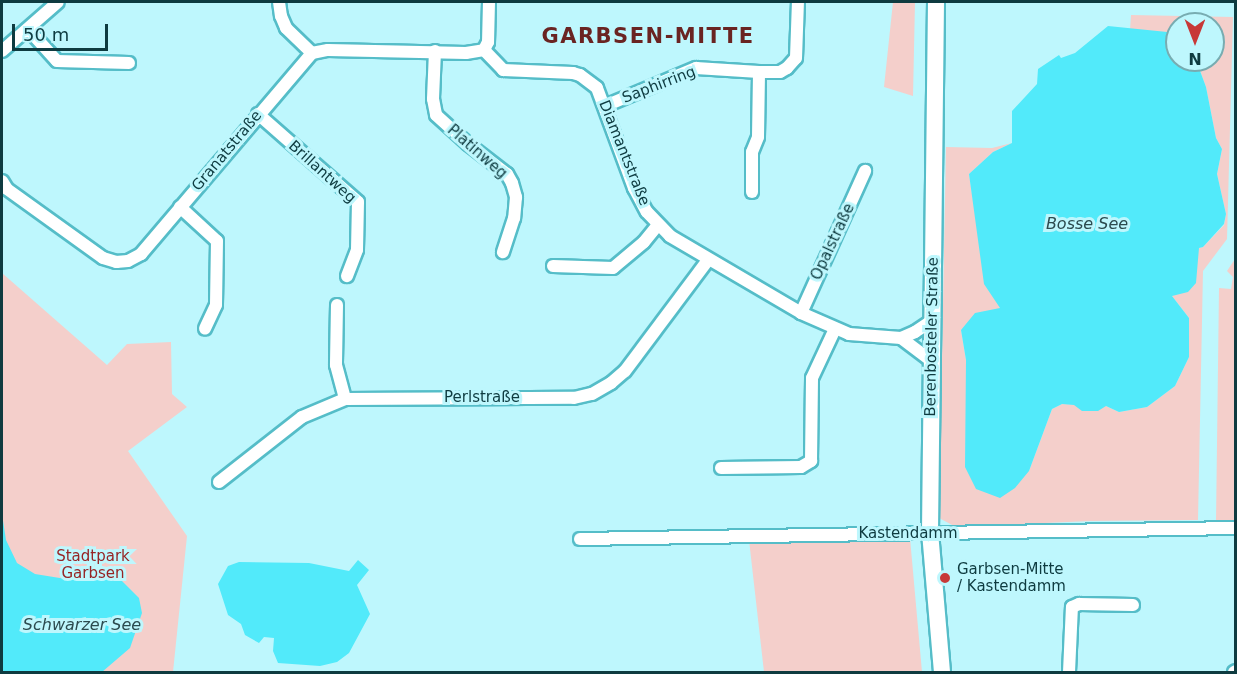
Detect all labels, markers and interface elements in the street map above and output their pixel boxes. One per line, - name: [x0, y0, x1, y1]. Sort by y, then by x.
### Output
- scale bar: [15, 12, 111, 50]
- north arrow: [1165, 12, 1225, 72]
- district label: GARBSEN-MITTE: [541, 23, 755, 49]
- text: 50 m: [23, 24, 69, 45]
- text: N: [1188, 49, 1202, 68]
- street label: Saphirring: [620, 63, 698, 107]
- street label: Diamantstraße: [595, 98, 653, 208]
- street label: Granatstraße: [188, 107, 266, 195]
- street label: Platinweg: [444, 121, 510, 183]
- street label: Brillantweg: [285, 137, 359, 207]
- street label: Opalstraße: [807, 201, 859, 283]
- water label: Bosse See: [1046, 214, 1128, 234]
- street label: Berenbosteler Straße: [922, 257, 942, 417]
- street label: Perlstraße: [444, 389, 520, 407]
- street label: Kastendamm: [858, 525, 958, 543]
- park label: Stadtpark Garbsen: [56, 547, 130, 582]
- place label: Garbsen-Mitte / Kastendamm: [957, 560, 1066, 595]
- marker: Garbsen-Mitte / Kastendamm: [938, 571, 952, 585]
- water label: Schwarzer See: [23, 615, 141, 635]

